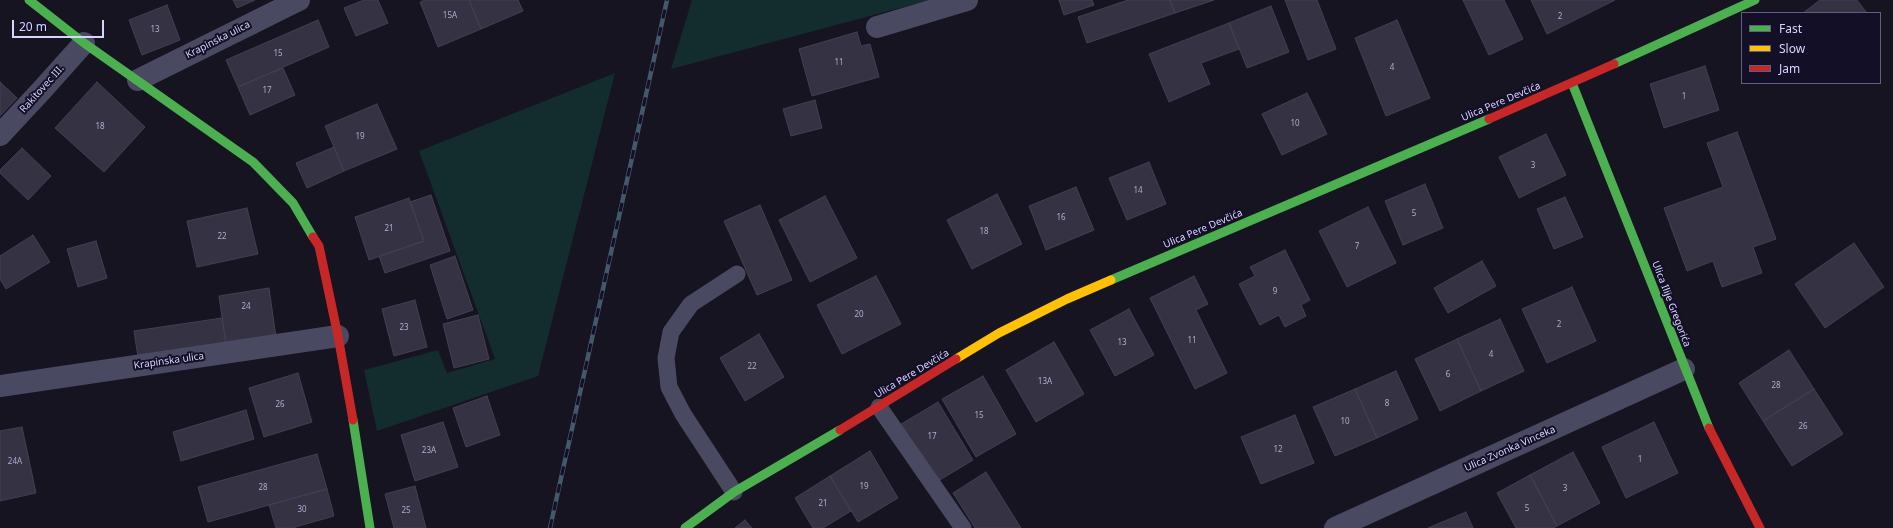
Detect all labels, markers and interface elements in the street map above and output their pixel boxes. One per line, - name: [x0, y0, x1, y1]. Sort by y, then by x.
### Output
- house number: 15A: [443, 11, 457, 21]
- scale bar: [14, 12, 106, 38]
- house number: 2: [1558, 12, 1562, 22]
- legend: [1741, 12, 1881, 84]
- text: 20 m: [19, 18, 47, 35]
- street label: Krapinska ulica: [184, 19, 252, 61]
- text: Fast: [1779, 20, 1802, 37]
- house number: 13: [150, 25, 160, 35]
- text: Slow: [1779, 40, 1805, 57]
- house number: 15: [273, 49, 283, 59]
- house number: 11: [834, 58, 844, 68]
- text: Jam: [1779, 60, 1800, 77]
- street label: Rakitovec III.: [17, 63, 67, 115]
- house number: 4: [1390, 63, 1394, 73]
- street label: Ulica Pere Devčića: [1460, 80, 1542, 124]
- house number: 17: [262, 86, 272, 96]
- house number: 1: [1682, 92, 1686, 102]
- house number: 10: [1290, 119, 1300, 129]
- house number: 18: [95, 122, 105, 132]
- house number: 19: [355, 132, 365, 142]
- house number: 3: [1531, 161, 1535, 171]
- house number: 14: [1133, 186, 1143, 196]
- street label: Ulica Pere Devčića: [1162, 207, 1244, 251]
- house number: 5: [1412, 209, 1416, 219]
- house number: 16: [1056, 213, 1066, 223]
- house number: 21: [384, 224, 394, 234]
- house number: 18: [979, 227, 989, 237]
- house number: 22: [217, 232, 227, 242]
- house number: 7: [1355, 242, 1359, 252]
- street label: Ulica Ilije Gregorića: [1649, 259, 1693, 349]
- house number: 9: [1273, 287, 1277, 297]
- house number: 24: [241, 302, 251, 312]
- house number: 20: [854, 310, 864, 320]
- house number: 2: [1557, 320, 1561, 330]
- house number: 23: [399, 323, 409, 333]
- house number: 11: [1187, 336, 1197, 346]
- house number: 13: [1117, 338, 1127, 348]
- street label: Ulica Pere Devčića: [873, 347, 951, 401]
- street label: Krapinska ulica: [133, 350, 205, 372]
- house number: 4: [1489, 350, 1493, 360]
- house number: 22: [747, 362, 757, 372]
- house number: 6: [1446, 370, 1450, 380]
- house number: 13A: [1038, 377, 1052, 387]
- house number: 28: [1771, 381, 1781, 391]
- house number: 8: [1385, 399, 1389, 409]
- house number: 26: [275, 400, 285, 410]
- house number: 15: [974, 411, 984, 421]
- house number: 10: [1340, 417, 1350, 427]
- house number: 26: [1798, 422, 1808, 432]
- street label: Ulica Zvonka Vinceka: [1463, 424, 1557, 474]
- house number: 17: [927, 432, 937, 442]
- house number: 12: [1273, 445, 1283, 455]
- house number: 23A: [422, 446, 436, 456]
- house number: 1: [1638, 455, 1642, 465]
- house number: 24A: [8, 457, 22, 467]
- house number: 19: [859, 482, 869, 492]
- house number: 28: [258, 483, 268, 493]
- house number: 3: [1563, 484, 1567, 494]
- house number: 21: [818, 499, 828, 509]
- house number: 5: [1525, 504, 1529, 514]
- house number: 30: [297, 505, 307, 515]
- house number: 25: [401, 506, 411, 516]

